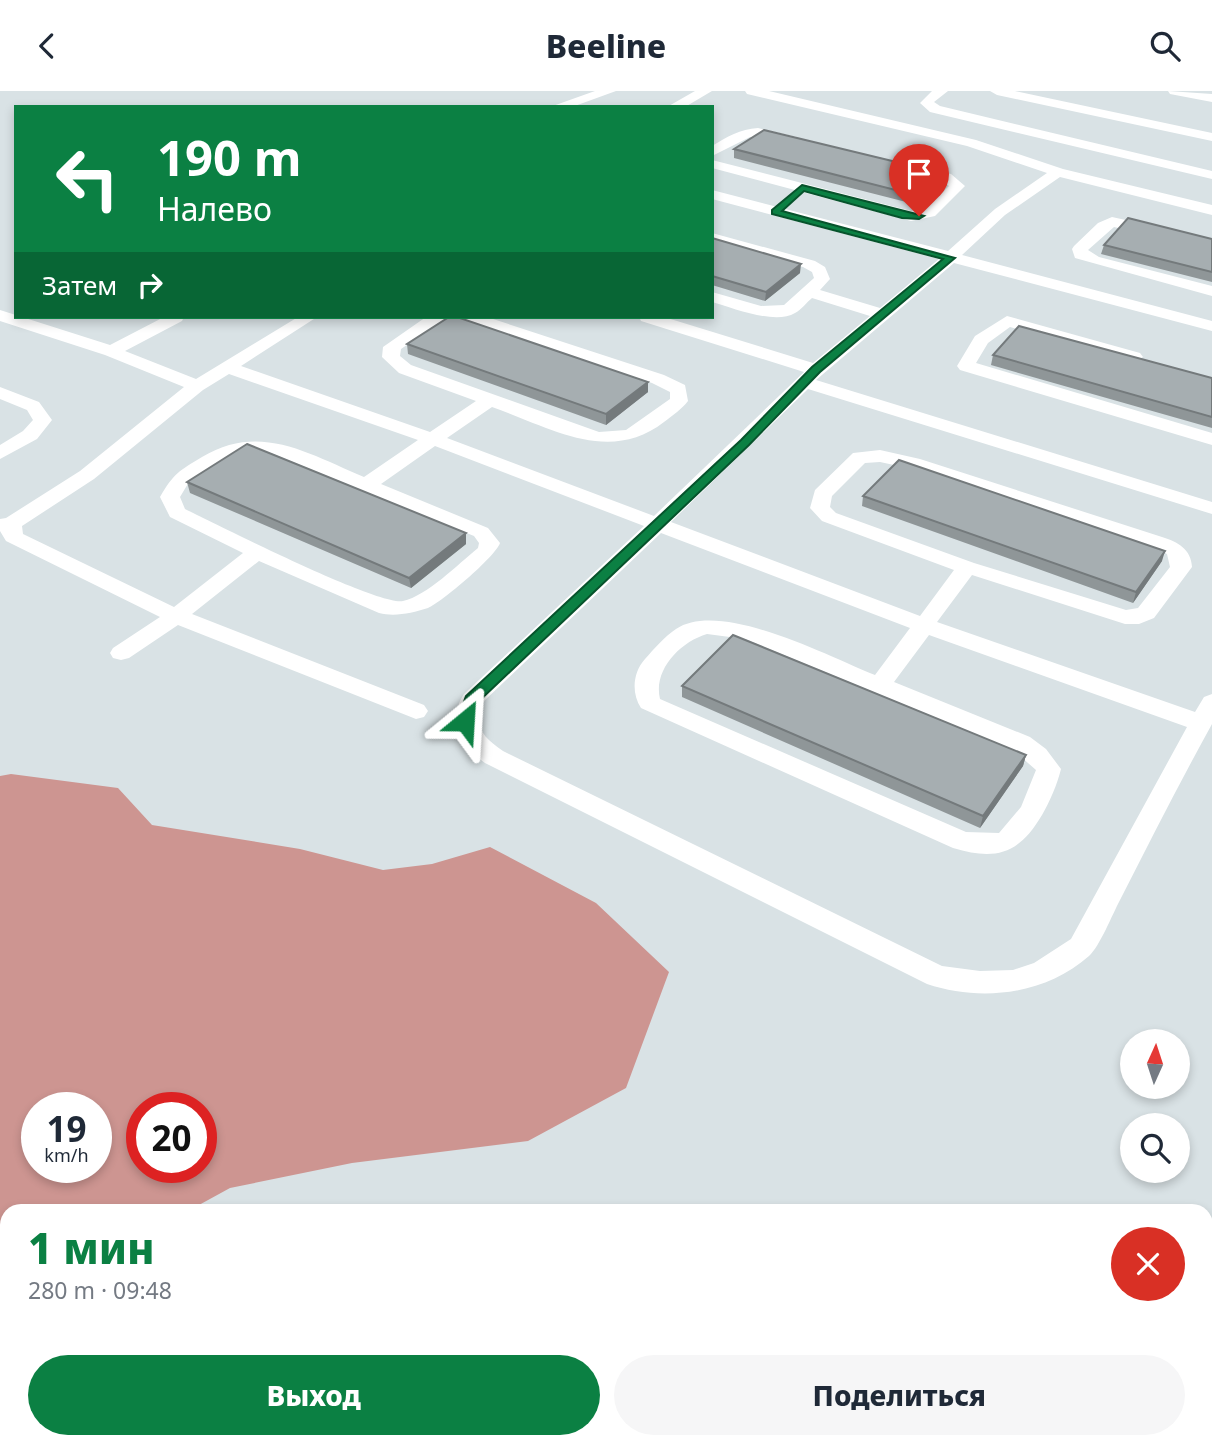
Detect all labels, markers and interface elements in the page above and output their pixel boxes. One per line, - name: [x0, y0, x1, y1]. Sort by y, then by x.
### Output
- text: Beeline: [546, 24, 666, 67]
- icon: back: [28, 27, 66, 65]
- icon: search: [1146, 27, 1184, 65]
- text: 190 m: [157, 124, 302, 190]
- icon: left: [42, 133, 133, 224]
- pin: [889, 144, 949, 216]
- icon: arrive: [900, 155, 938, 193]
- text: Налево: [157, 187, 272, 230]
- icon: right: [131, 266, 169, 304]
- text: Затем: [42, 267, 117, 303]
- position arrow: [428, 684, 502, 758]
- north arrow: [1120, 1029, 1190, 1099]
- map controls: [1120, 1029, 1190, 1183]
- speed limit sign: 20: [126, 1092, 217, 1183]
- text: 19: [46, 1105, 87, 1152]
- button: search: [1120, 1113, 1190, 1183]
- text: km/h: [44, 1143, 89, 1167]
- text: 1 мин: [28, 1219, 155, 1276]
- button: close: [1111, 1227, 1185, 1301]
- text: 280 m · 09:48: [28, 1274, 172, 1306]
- button: Выход: [28, 1355, 600, 1435]
- button: Поделиться: [614, 1355, 1185, 1435]

